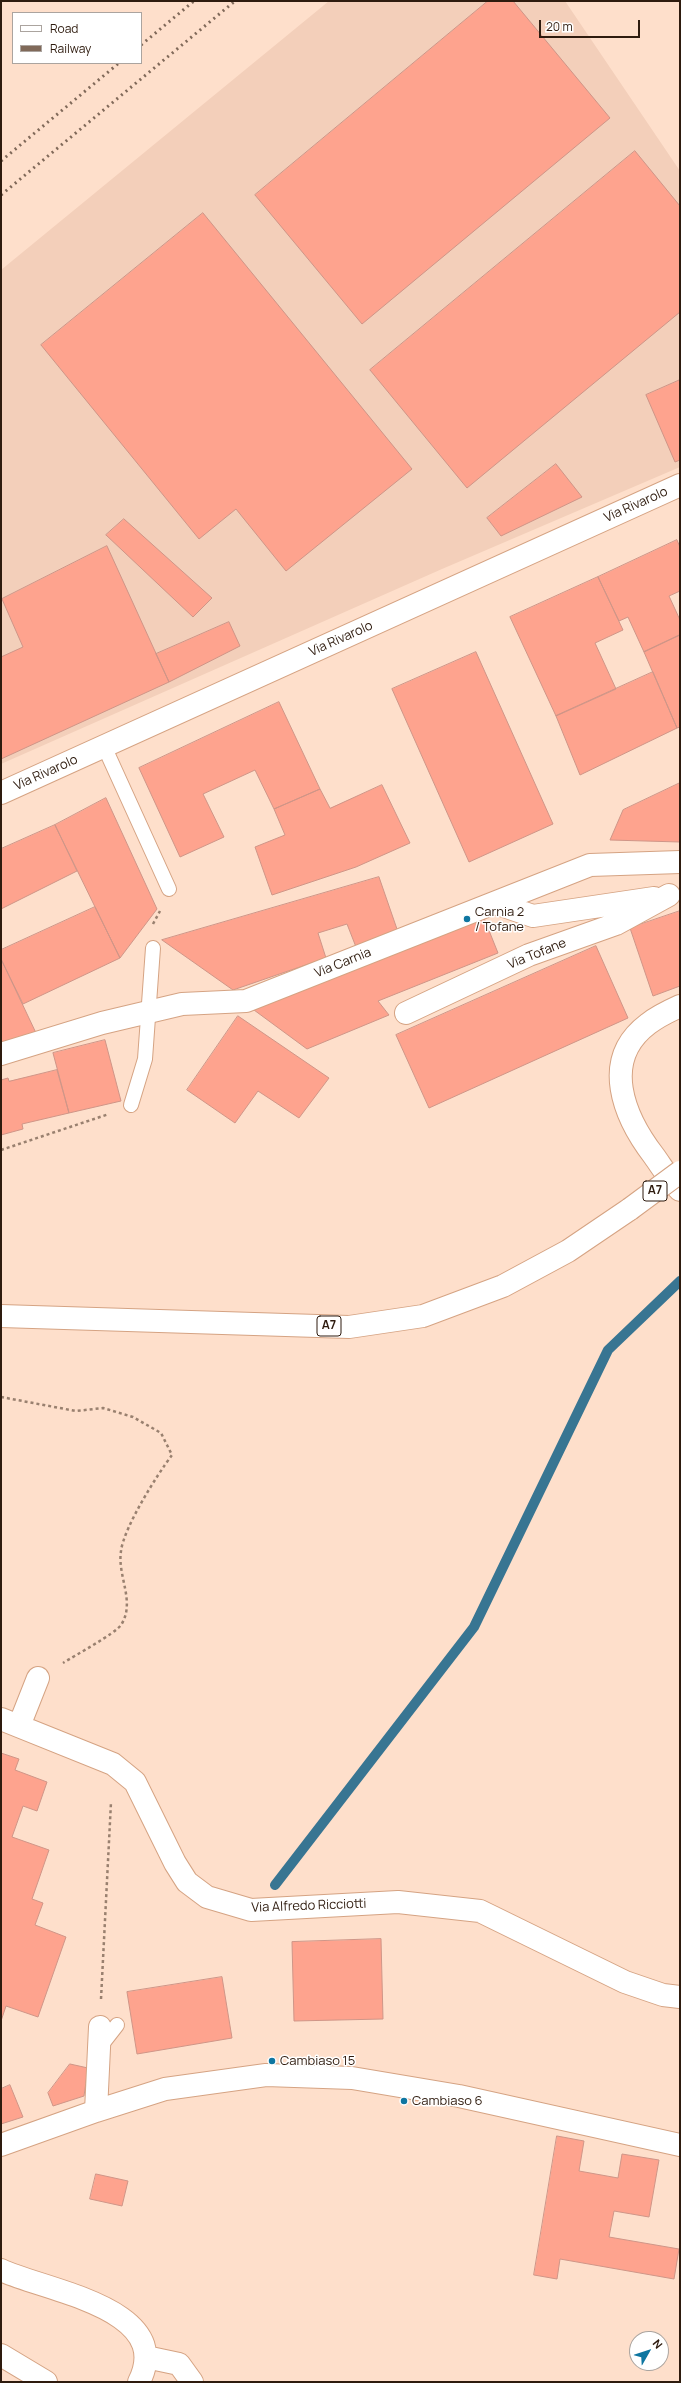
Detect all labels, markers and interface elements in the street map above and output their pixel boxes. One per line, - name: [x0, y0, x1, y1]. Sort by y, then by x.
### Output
- legend: [12, 12, 142, 64]
- scale bar: [541, 12, 642, 38]
- text: 20 m: [546, 18, 573, 35]
- text: Road: [50, 20, 78, 37]
- text: Railway: [50, 40, 91, 57]
- street label: Via Rivarolo: [602, 484, 670, 526]
- street label: Via Rivarolo: [307, 618, 375, 660]
- street label: Via Rivarolo: [12, 752, 80, 794]
- place label: Carnia 2 / Tofane: [475, 904, 524, 935]
- marker: Carnia 2 / Tofane: [462, 914, 472, 924]
- street label: Via Tofane: [505, 935, 569, 973]
- street label: Via Carnia: [312, 945, 374, 981]
- road number: A7: [643, 1181, 667, 1201]
- road number: A7: [317, 1316, 341, 1336]
- street label: Via Alfredo Ricciotti: [251, 1896, 367, 1916]
- place label: Cambiaso 15: [280, 2053, 355, 2069]
- marker: Cambiaso 15: [267, 2056, 277, 2066]
- place label: Cambiaso 6: [412, 2093, 483, 2109]
- marker: Cambiaso 6: [399, 2096, 409, 2106]
- north arrow: [629, 2331, 669, 2371]
- text: N: [650, 2336, 666, 2352]

